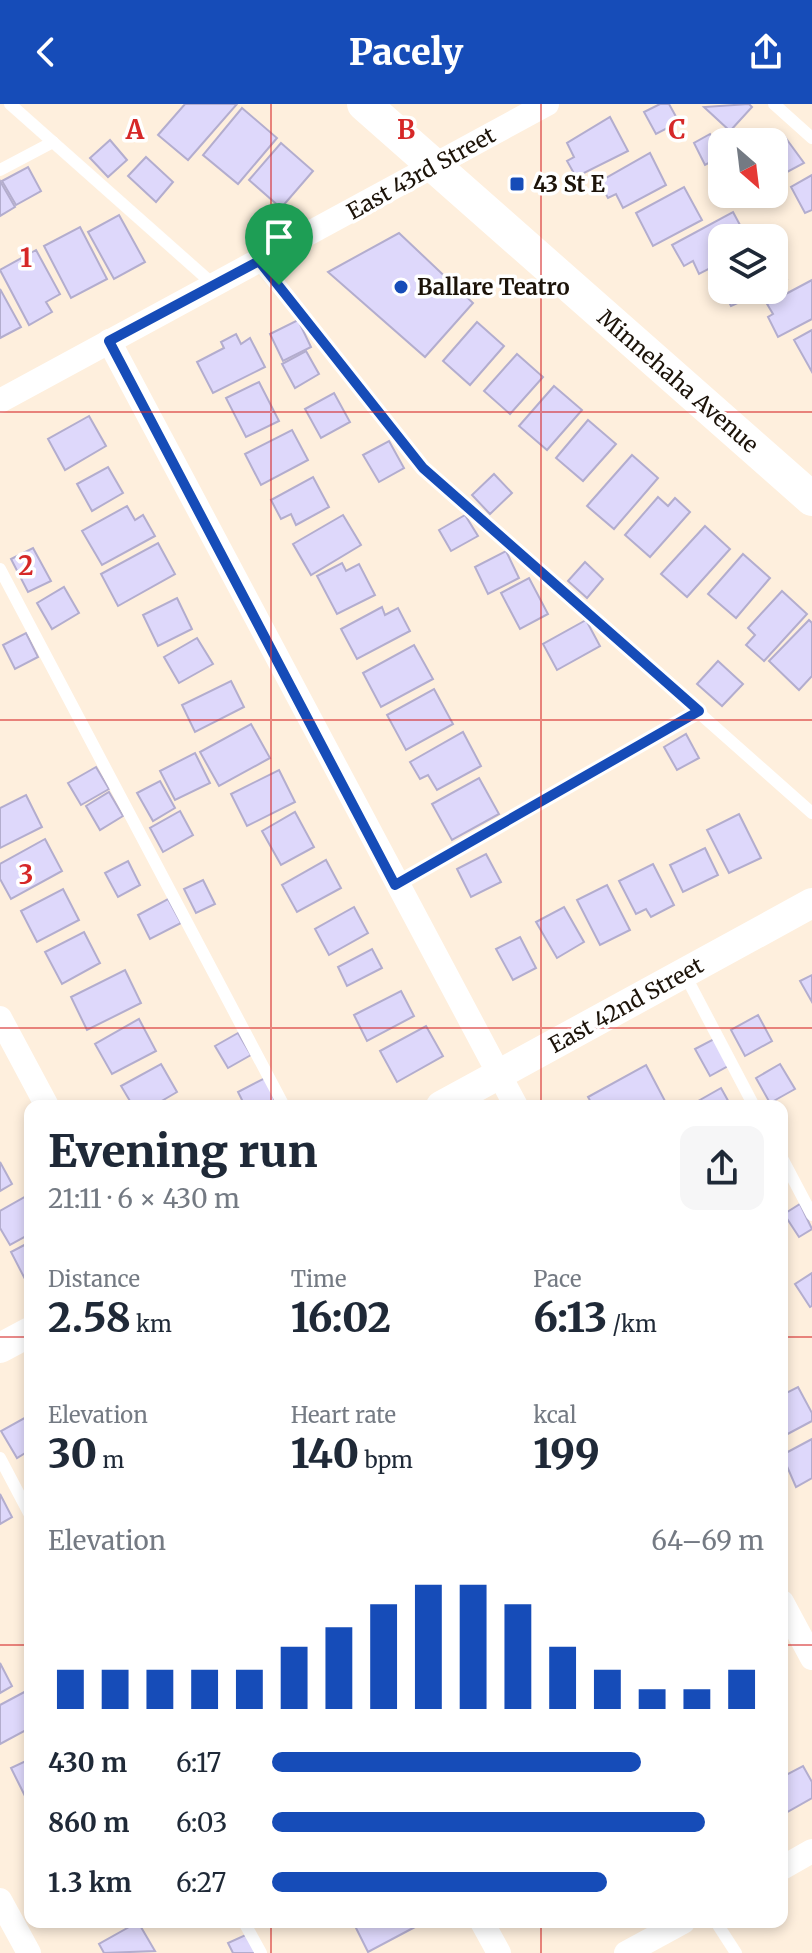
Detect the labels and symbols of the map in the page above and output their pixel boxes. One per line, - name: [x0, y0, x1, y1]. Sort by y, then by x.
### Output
- text: A: [125, 113, 145, 146]
- text: B: [397, 113, 415, 146]
- text: C: [668, 113, 686, 146]
- street label: East 43rd Street: [342, 120, 501, 225]
- north arrow: [708, 128, 788, 208]
- place label: 43 St E: [533, 170, 606, 198]
- marker: 43 St E: [508, 175, 526, 193]
- pin: [245, 203, 313, 285]
- text: 1: [20, 241, 32, 274]
- place label: Ballare Teatro: [417, 273, 570, 301]
- marker: Ballare Teatro: [392, 278, 410, 296]
- street label: Minnehaha Avenue: [592, 303, 764, 459]
- text: 2: [18, 549, 34, 582]
- text: 3: [19, 858, 33, 891]
- street label: East 42nd Street: [544, 951, 709, 1059]

